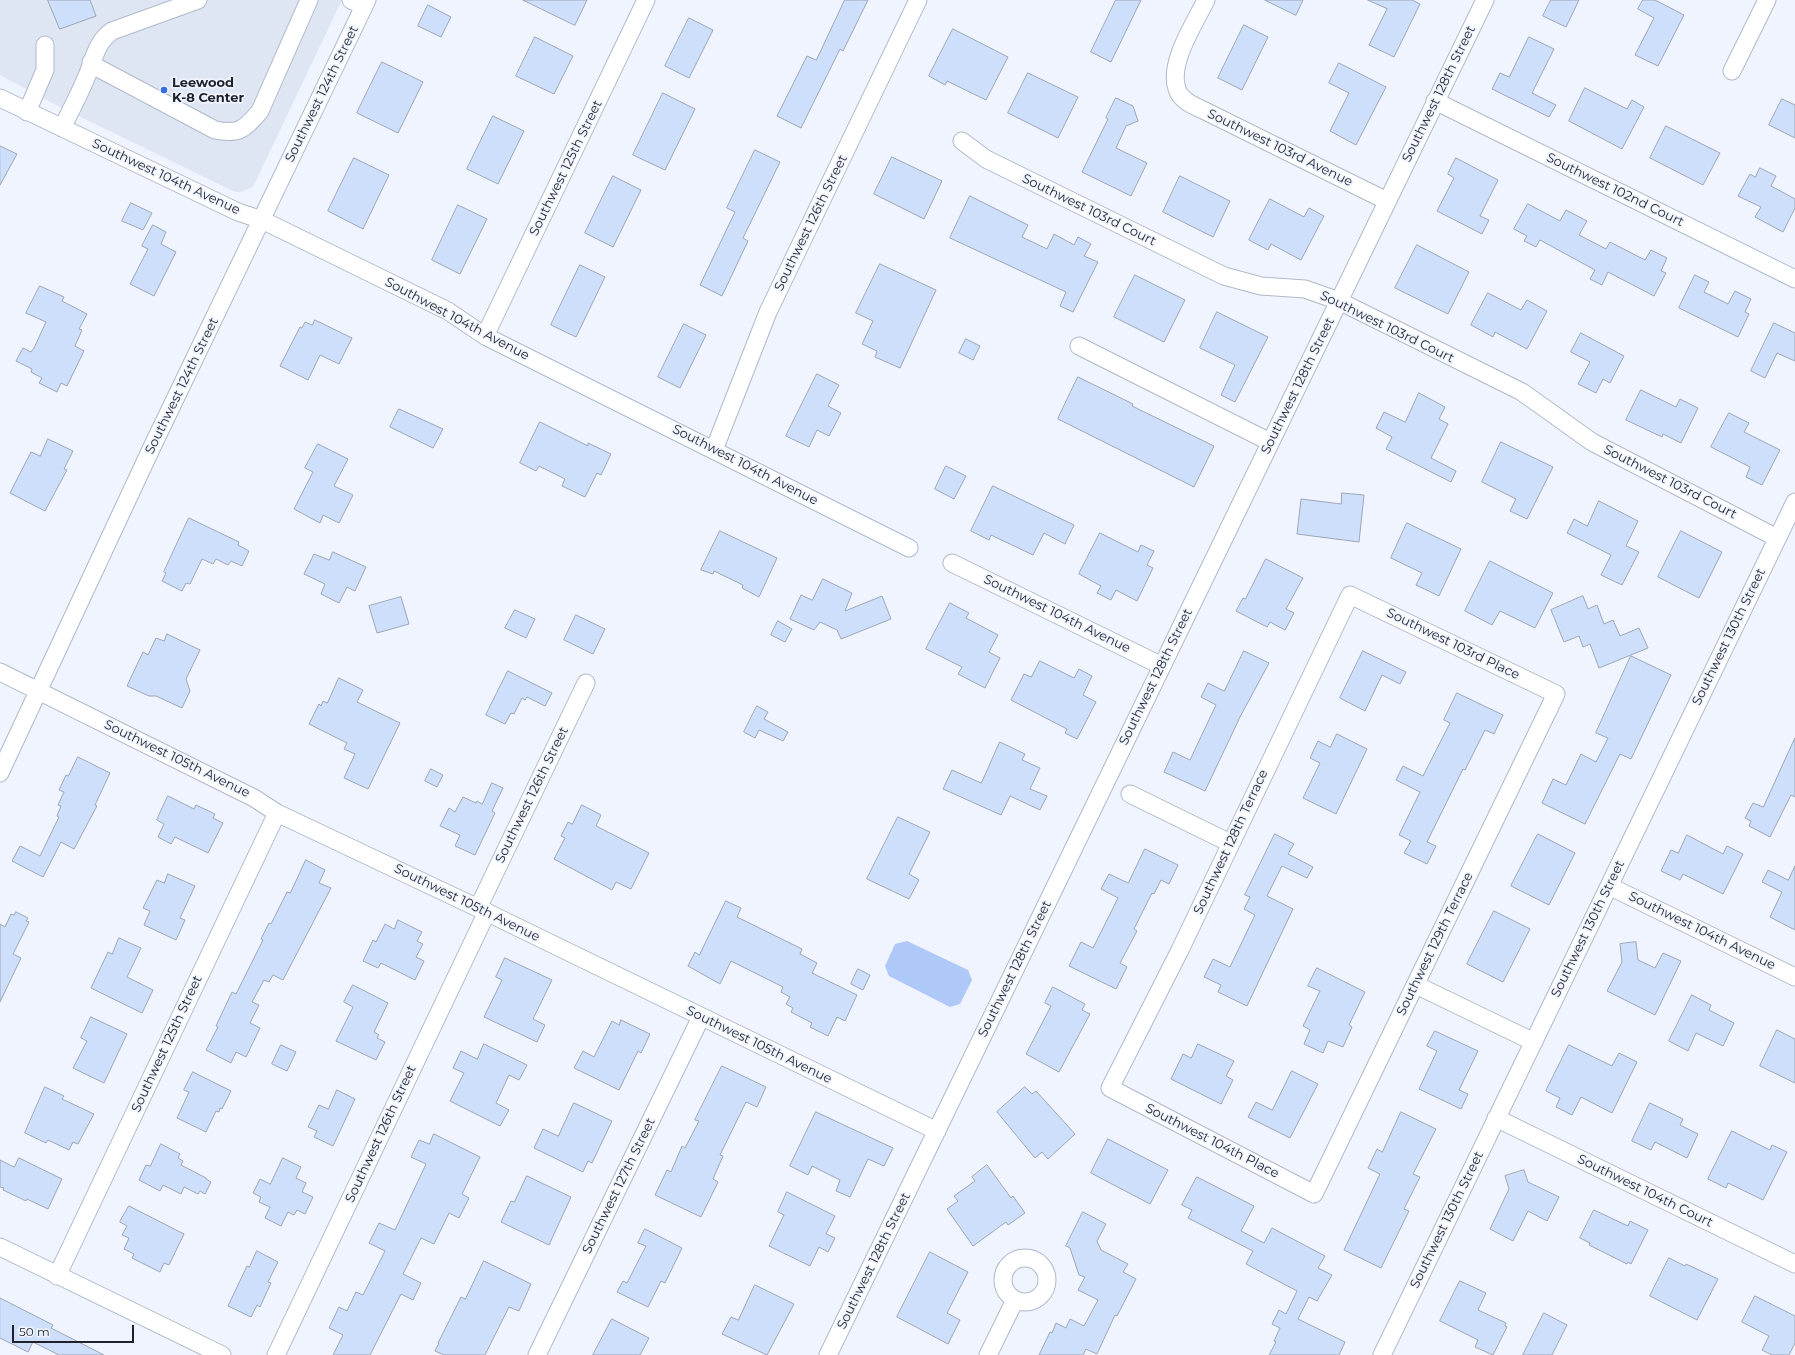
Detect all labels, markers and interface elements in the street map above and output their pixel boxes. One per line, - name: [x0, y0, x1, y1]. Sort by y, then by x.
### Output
- street label: Southwest 124th Street: [282, 23, 362, 165]
- street label: Southwest 128th Street: [1399, 23, 1479, 165]
- place label: Leewood K-8 Center: [172, 75, 244, 106]
- marker: Leewood K-8 Center: [159, 85, 169, 95]
- street label: Southwest 125th Street: [526, 98, 606, 238]
- street label: Southwest 103rd Avenue: [1205, 106, 1355, 190]
- street label: Southwest 104th Avenue: [90, 136, 242, 218]
- street label: Southwest 102nd Court: [1544, 150, 1686, 230]
- street label: Southwest 126th Street: [771, 152, 851, 294]
- street label: Southwest 103rd Court: [1019, 171, 1159, 249]
- street label: Southwest 104th Avenue: [382, 274, 532, 364]
- street label: Southwest 103rd Court: [1317, 288, 1457, 366]
- street label: Southwest 124th Street: [142, 315, 222, 457]
- street label: Southwest 128th Street: [1258, 315, 1338, 457]
- street label: Southwest 104th Avenue: [670, 421, 820, 509]
- street label: Southwest 103rd Court: [1601, 442, 1739, 522]
- street label: Southwest 130th Street: [1689, 566, 1769, 708]
- street label: Southwest 104th Avenue: [981, 572, 1133, 656]
- street label: Southwest 103rd Place: [1384, 605, 1522, 683]
- street label: Southwest 128th Street: [1116, 606, 1196, 748]
- street label: Southwest 105th Avenue: [102, 717, 252, 801]
- street label: Southwest 126th Street: [492, 724, 572, 866]
- street label: Southwest 128th Terrace: [1191, 767, 1271, 917]
- street label: Southwest 130th Street: [1548, 858, 1628, 1000]
- street label: Southwest 105th Avenue: [392, 861, 542, 945]
- street label: Southwest 129th Terrace: [1393, 870, 1477, 1018]
- street label: Southwest 104th Avenue: [1626, 889, 1778, 973]
- street label: Southwest 128th Street: [975, 898, 1055, 1040]
- street label: Southwest 125th Street: [128, 973, 206, 1115]
- street label: Southwest 105th Avenue: [684, 1003, 834, 1087]
- street label: Southwest 126th Street: [342, 1063, 420, 1205]
- street label: Southwest 104th Place: [1143, 1100, 1281, 1182]
- street label: Southwest 127th Street: [579, 1116, 659, 1256]
- street label: Southwest 130th Street: [1407, 1149, 1487, 1291]
- street label: Southwest 104th Court: [1575, 1151, 1715, 1231]
- street label: Southwest 128th Street: [834, 1190, 914, 1332]
- scale bar: [14, 1317, 136, 1343]
- text: 50 m: [19, 1324, 50, 1339]

